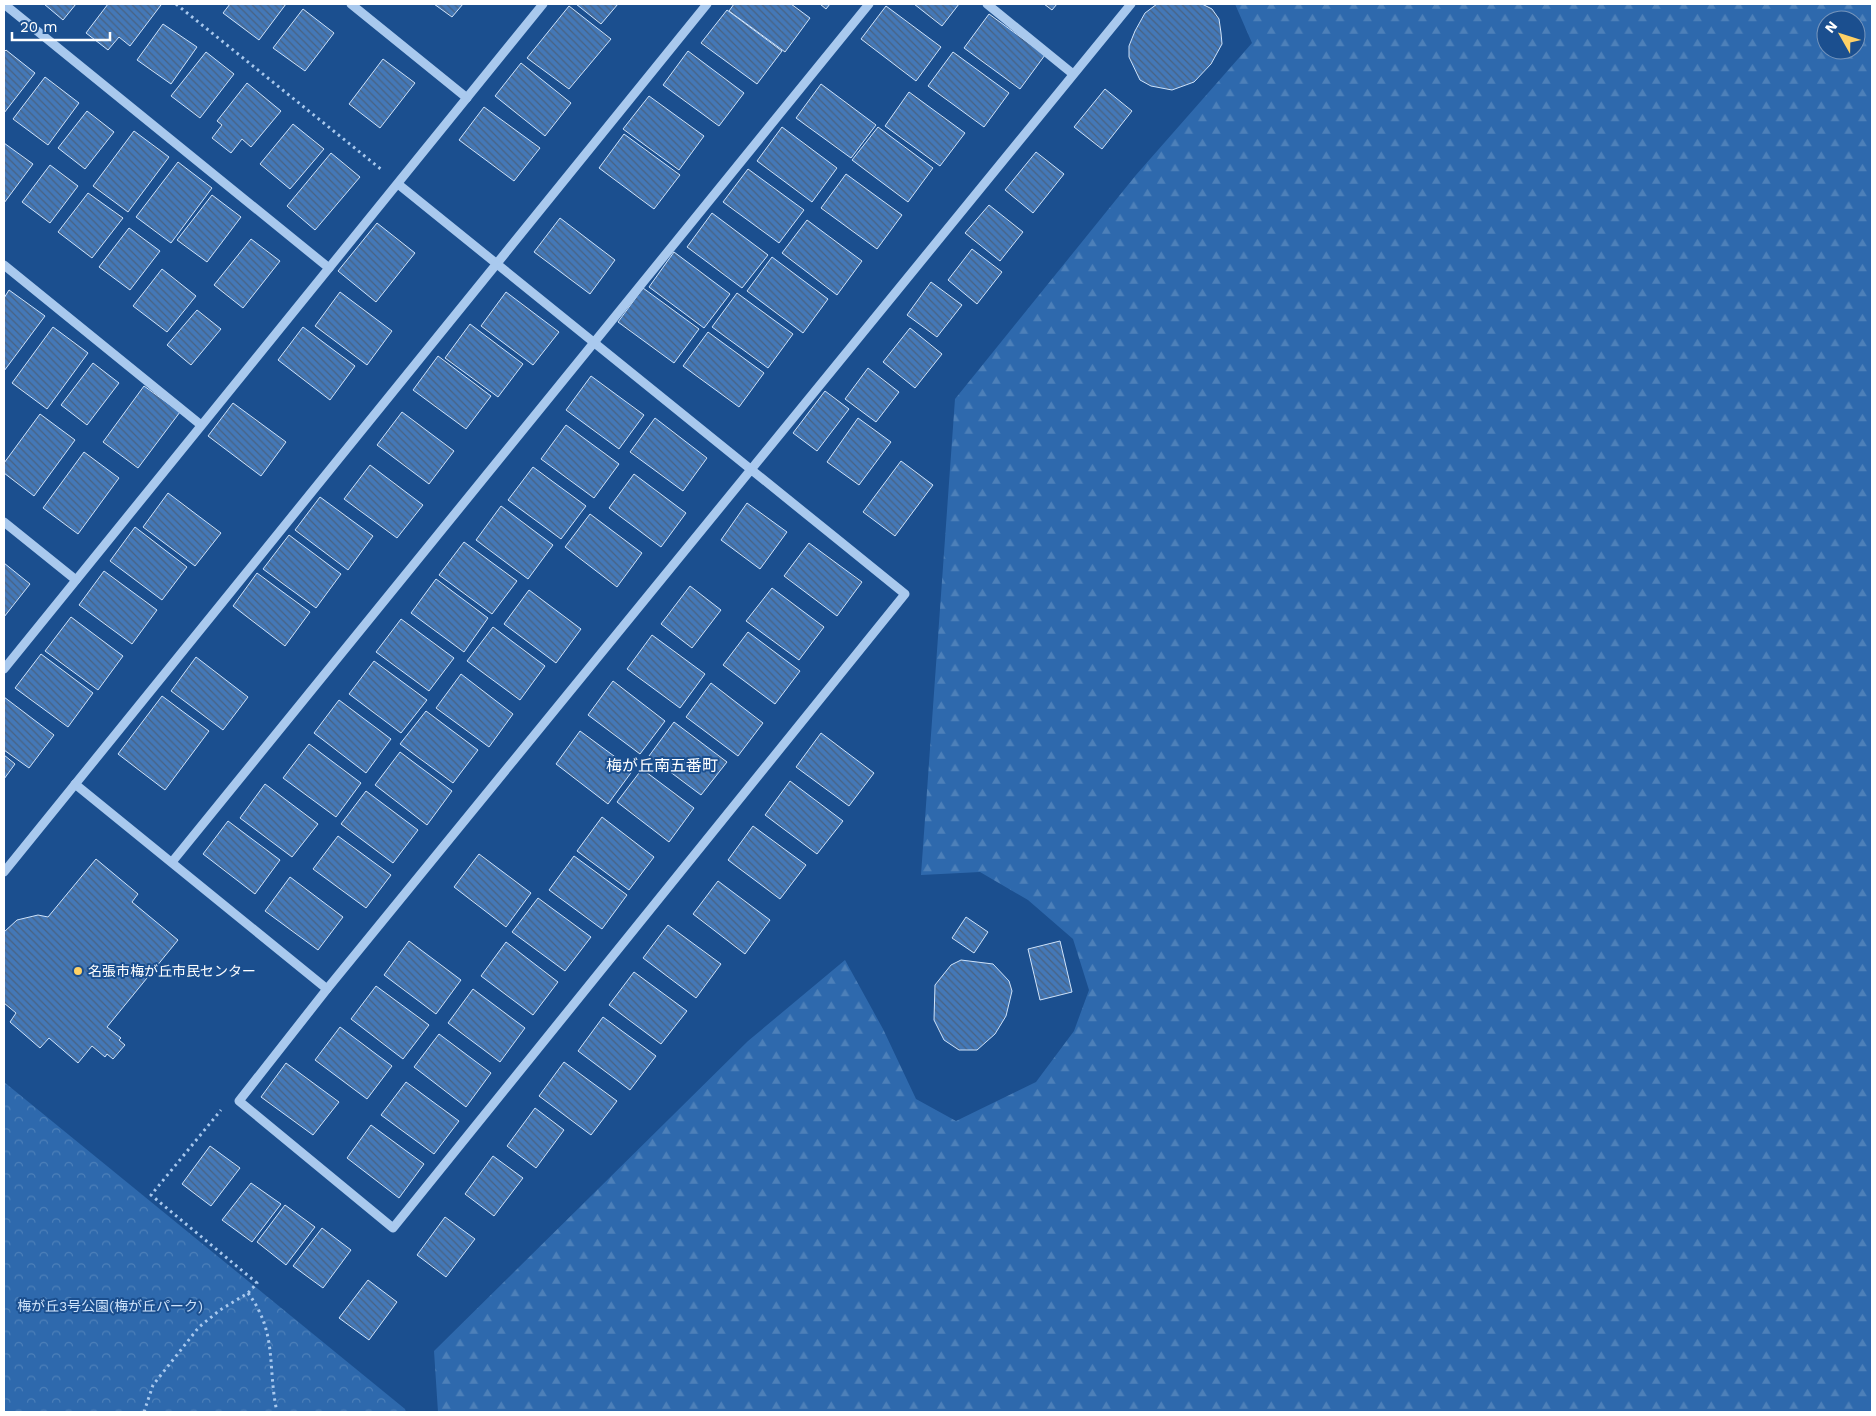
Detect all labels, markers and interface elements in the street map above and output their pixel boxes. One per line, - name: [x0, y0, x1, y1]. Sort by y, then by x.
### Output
- scale bar: [12, 10, 110, 42]
- north arrow: [1816, 10, 1866, 60]
- text: 20 m: [20, 18, 58, 36]
- text: N: [1821, 18, 1840, 36]
- district label: 梅が丘南五番町: [606, 756, 718, 775]
- place label: 名張市梅が丘市民センター: [88, 963, 256, 979]
- marker: 名張市梅が丘市民センター: [72, 965, 84, 977]
- park label: 梅が丘3号公園(梅が丘パーク): [17, 1298, 203, 1314]

